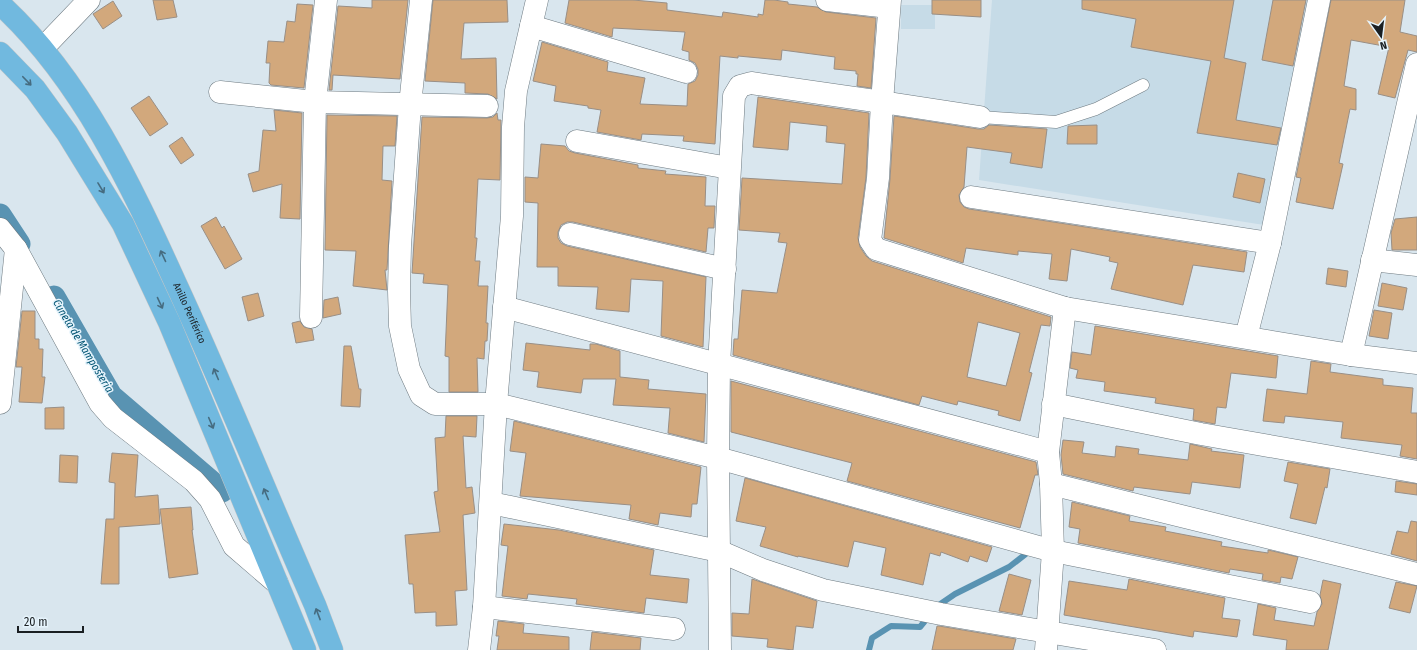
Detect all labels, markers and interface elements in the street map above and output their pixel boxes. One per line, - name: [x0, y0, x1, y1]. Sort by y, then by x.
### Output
- north arrow: [1361, 16, 1401, 56]
- text: N: [1379, 38, 1388, 52]
- one-way arrow: [22, 76, 32, 86]
- one-way arrow: [97, 182, 105, 194]
- one-way arrow: [159, 250, 166, 262]
- street label: Anillo Periférico: [170, 281, 208, 345]
- water label: Cuneta de Mamposteria: [50, 297, 116, 395]
- one-way arrow: [157, 297, 164, 309]
- one-way arrow: [212, 369, 220, 381]
- one-way arrow: [208, 416, 215, 428]
- one-way arrow: [262, 489, 270, 501]
- scale bar: [18, 608, 83, 634]
- one-way arrow: [313, 608, 321, 620]
- text: 20 m: [24, 615, 48, 629]

